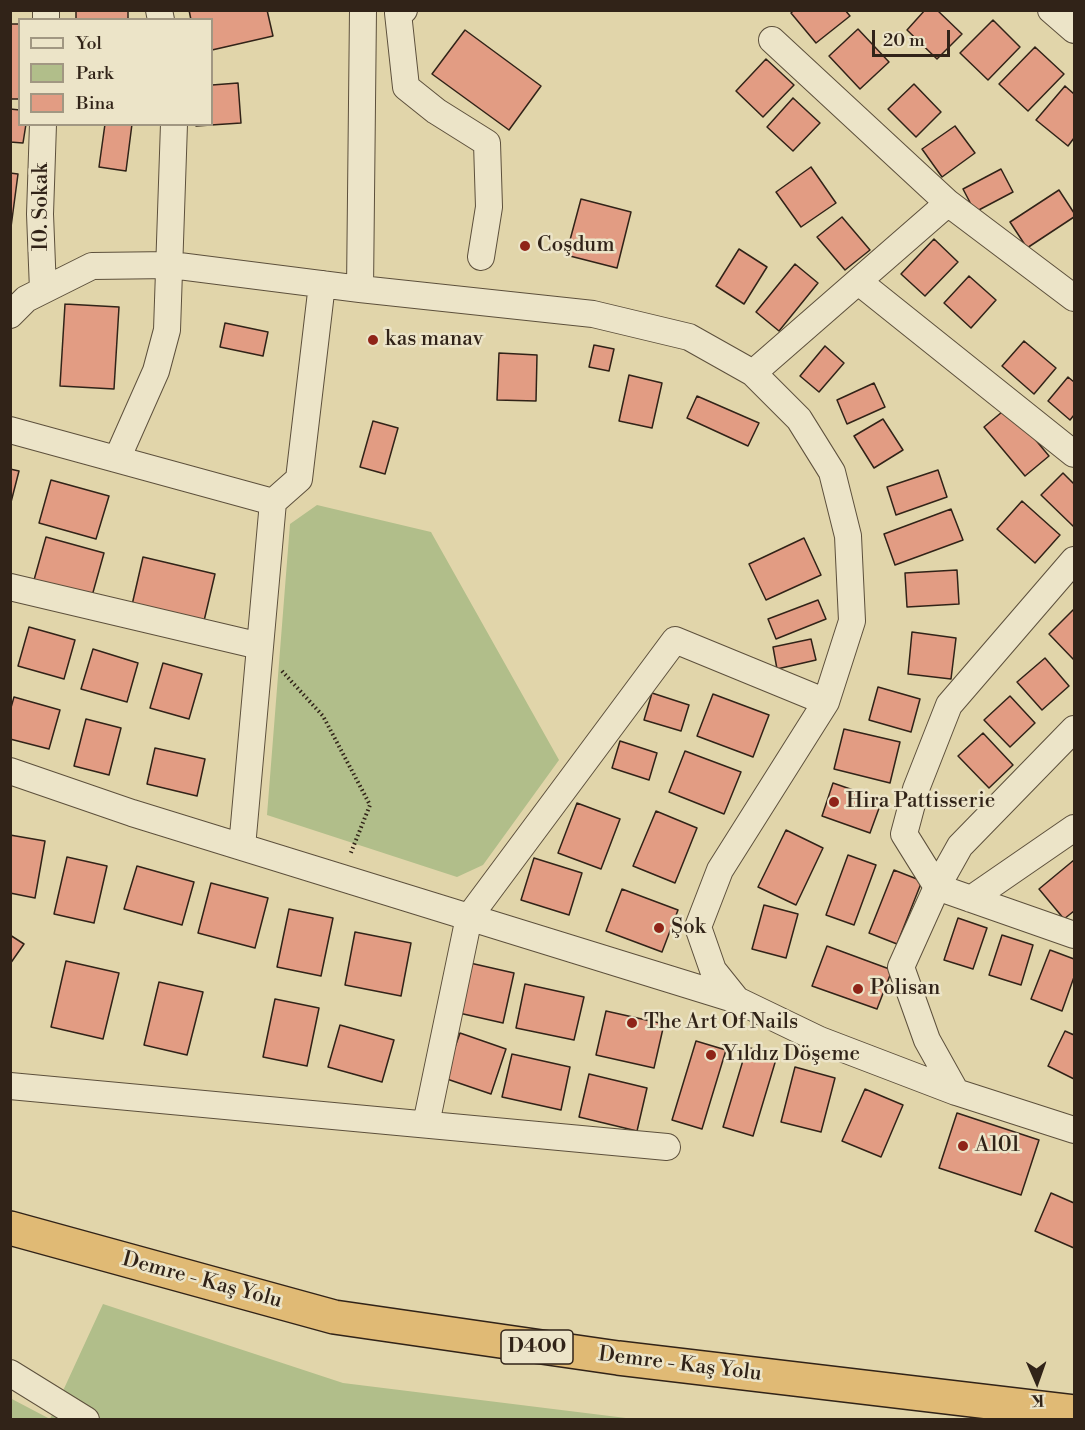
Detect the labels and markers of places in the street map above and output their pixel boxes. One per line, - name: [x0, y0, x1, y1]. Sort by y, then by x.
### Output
- place label: Coşdum: [537, 233, 615, 259]
- marker: Coşdum: [518, 239, 532, 253]
- place label: kas manav: [385, 327, 483, 353]
- marker: kas manav: [366, 333, 380, 347]
- place label: Hira Pattisserie: [846, 789, 995, 815]
- marker: Hira Pattisserie: [827, 795, 841, 809]
- place label: Şok: [671, 915, 706, 941]
- marker: Şok: [652, 921, 666, 935]
- place label: Polisan: [870, 976, 940, 1002]
- marker: Polisan: [851, 982, 865, 996]
- place label: The Art Of Nails: [644, 1010, 798, 1036]
- marker: The Art Of Nails: [625, 1016, 639, 1030]
- place label: Yıldız Döşeme: [723, 1042, 860, 1068]
- marker: Yıldız Döşeme: [704, 1048, 718, 1062]
- place label: A101: [975, 1133, 1020, 1159]
- marker: A101: [956, 1139, 970, 1153]

